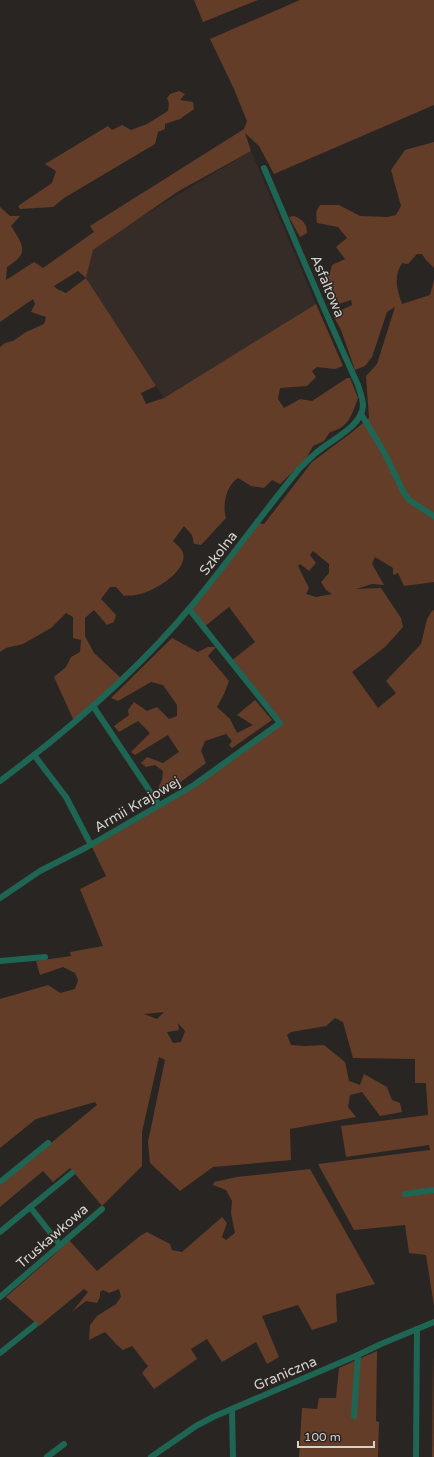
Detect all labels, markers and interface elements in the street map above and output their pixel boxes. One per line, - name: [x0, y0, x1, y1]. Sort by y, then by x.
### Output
- street label: Asfaltowa: [307, 252, 348, 320]
- street label: Szkolna: [196, 528, 241, 579]
- street label: Armii Krajowej: [91, 773, 183, 836]
- street label: Truskawkowa: [13, 1201, 92, 1272]
- street label: Graniczna: [251, 1353, 319, 1394]
- scale bar: [298, 1423, 374, 1449]
- text: 100 m: [304, 1430, 341, 1444]

